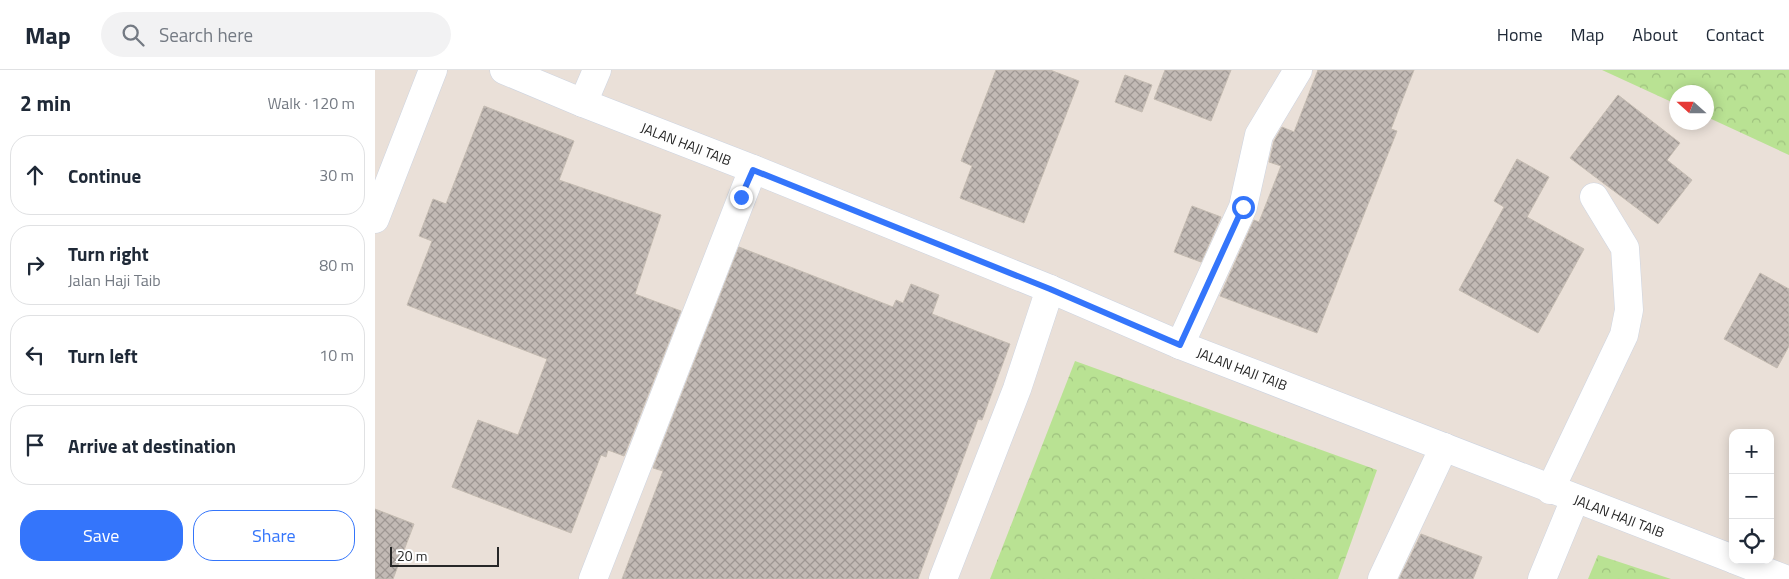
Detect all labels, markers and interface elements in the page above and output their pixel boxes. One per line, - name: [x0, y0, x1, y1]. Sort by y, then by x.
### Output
- search box: [101, 12, 451, 57]
- text: Map: [25, 17, 71, 53]
- text: Search here: [159, 20, 253, 49]
- icon: search: [119, 21, 147, 49]
- text: Home: [1497, 21, 1543, 48]
- text: Map: [1571, 21, 1604, 48]
- text: About: [1632, 21, 1678, 48]
- text: Contact: [1706, 21, 1764, 48]
- north arrow: [1669, 85, 1714, 130]
- text: 2 min: [20, 87, 71, 119]
- text: Walk · 120 m: [267, 91, 355, 115]
- street label: JALAN HAJI TAIB: [638, 117, 734, 170]
- icon: ahead: [21, 161, 49, 189]
- text: Continue: [68, 161, 141, 190]
- text: 30 m: [319, 163, 354, 187]
- route end: [730, 186, 753, 209]
- route start: [1232, 196, 1255, 219]
- text: Turn right: [68, 239, 149, 268]
- icon: right: [21, 251, 49, 279]
- text: 80 m: [319, 253, 354, 277]
- text: Jalan Haji Taib: [68, 268, 161, 292]
- icon: left: [21, 341, 49, 369]
- text: Turn left: [68, 341, 138, 370]
- street label: JALAN HAJI TAIB: [1194, 342, 1290, 395]
- text: 10 m: [319, 343, 354, 367]
- map controls: [1729, 429, 1774, 564]
- button: +: [1729, 429, 1774, 474]
- icon: arrive: [21, 431, 49, 459]
- text: Arrive at destination: [68, 431, 236, 460]
- button: −: [1729, 474, 1774, 519]
- street label: JALAN HAJI TAIB: [1571, 489, 1667, 542]
- button: Save: [20, 510, 183, 561]
- button: Share: [193, 510, 355, 561]
- button: locate: [1729, 519, 1774, 564]
- scale bar: [390, 544, 499, 567]
- text: 20 m: [397, 545, 427, 566]

